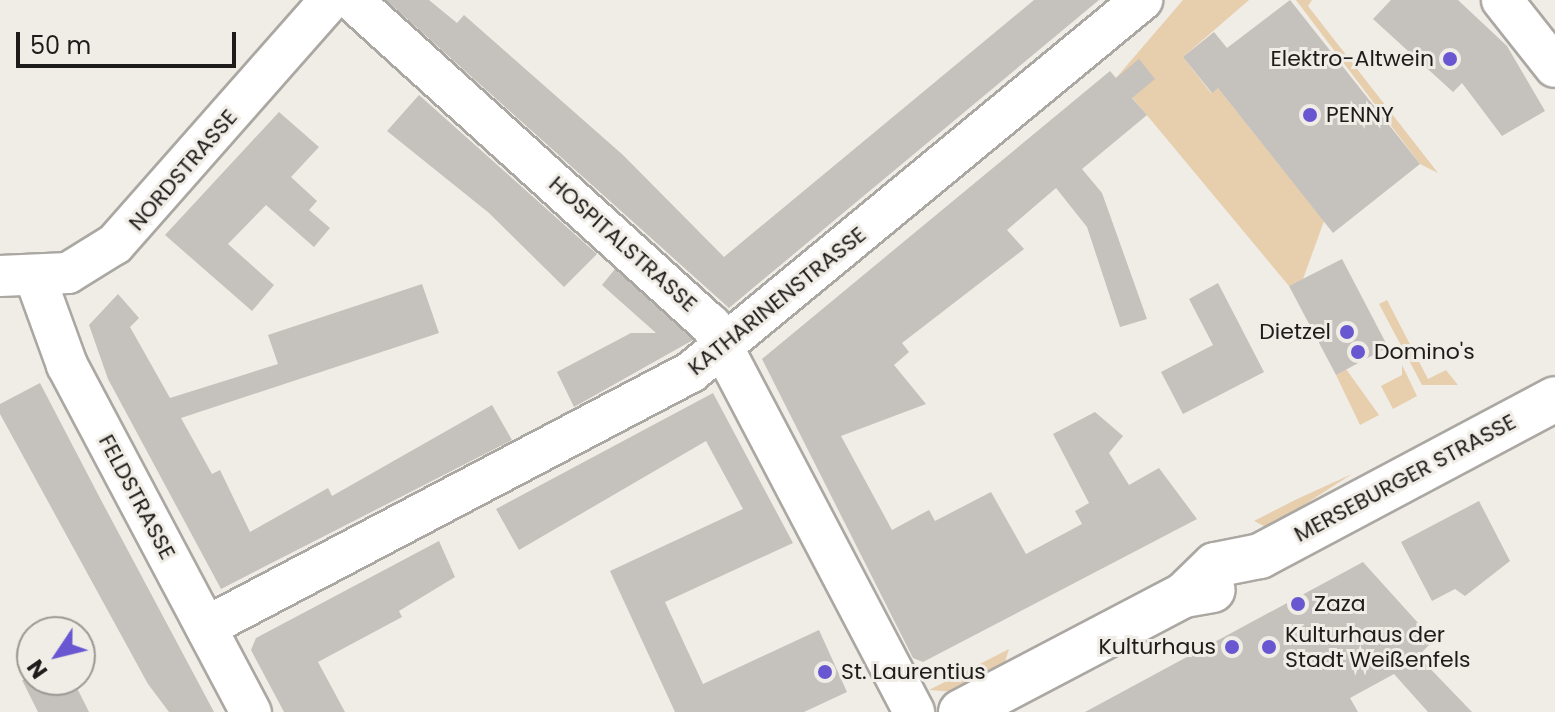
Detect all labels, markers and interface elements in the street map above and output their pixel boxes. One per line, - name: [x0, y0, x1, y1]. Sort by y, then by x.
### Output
- scale bar: [20, 16, 240, 66]
- text: 50 m: [30, 29, 91, 62]
- place label: Elektro-Altwein: [1270, 46, 1434, 72]
- marker: Elektro-Altwein: [1441, 50, 1459, 68]
- place label: PENNY: [1326, 102, 1394, 128]
- street label: NORDSTRASSE: [123, 104, 243, 236]
- marker: PENNY: [1301, 106, 1319, 124]
- street label: HOSPITALSTRASSE: [544, 171, 702, 317]
- street label: KATHARINENSTRASSE: [683, 221, 871, 381]
- place label: Dietzel: [1259, 319, 1331, 345]
- marker: Dietzel: [1338, 323, 1356, 341]
- place label: Domino's: [1374, 339, 1475, 365]
- marker: Domino's: [1349, 343, 1367, 361]
- street label: MERSEBURGER STRASSE: [1290, 408, 1520, 548]
- street label: FELDSTRASSE: [93, 430, 181, 564]
- place label: Zaza: [1314, 591, 1366, 617]
- marker: Zaza: [1289, 595, 1307, 613]
- north arrow: [16, 616, 96, 696]
- place label: Kulturhaus der Stadt Weißenfels: [1285, 621, 1471, 672]
- place label: Kulturhaus: [1099, 634, 1216, 660]
- marker: Kulturhaus: [1223, 638, 1241, 656]
- marker: Kulturhaus der Stadt Weißenfels: [1260, 638, 1278, 656]
- text: N: [20, 653, 55, 685]
- place label: St. Laurentius: [841, 659, 986, 685]
- marker: St. Laurentius: [816, 663, 834, 681]

